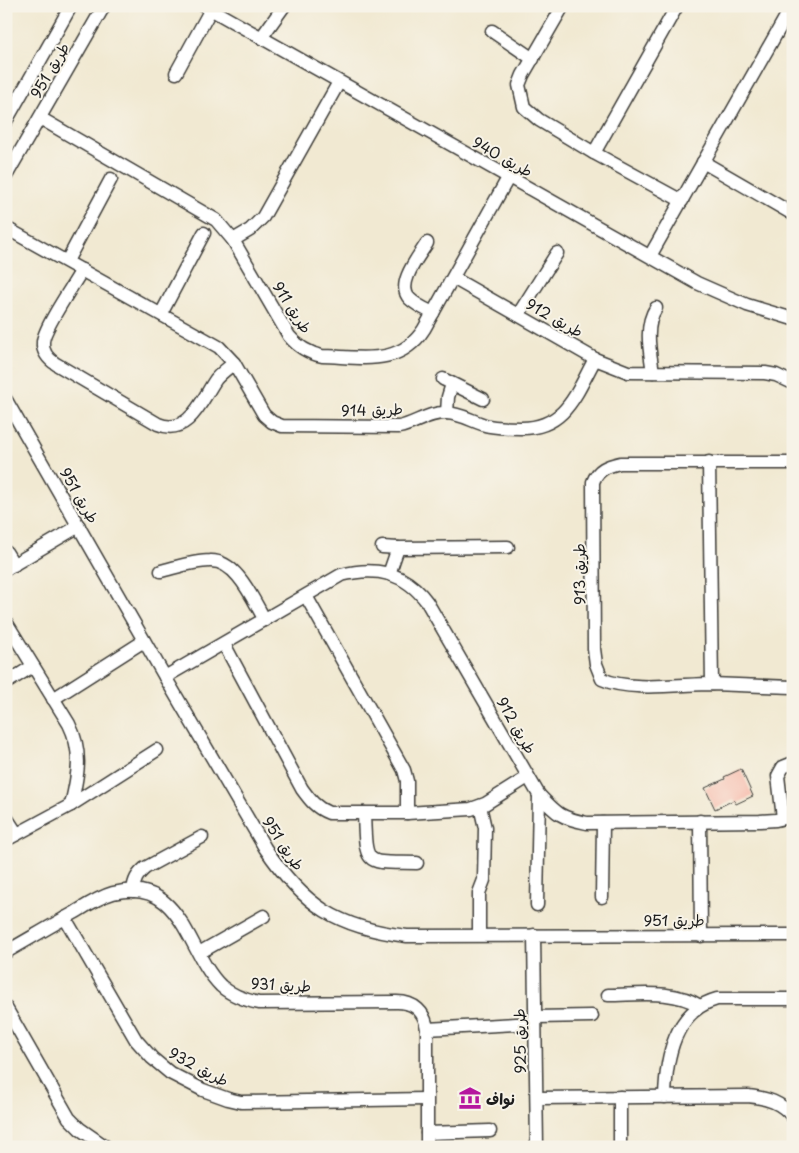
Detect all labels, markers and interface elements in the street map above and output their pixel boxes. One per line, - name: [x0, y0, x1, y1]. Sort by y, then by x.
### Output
- street label: طريق 951: [24, 38, 74, 102]
- street label: طريق 940: [469, 130, 537, 182]
- street label: طريق 911: [268, 277, 318, 337]
- street label: طريق 912: [522, 292, 588, 342]
- street label: طريق 914: [341, 396, 403, 422]
- street label: طريق 951: [55, 463, 105, 527]
- street label: طريق 913: [567, 543, 590, 605]
- street label: طريق 912: [491, 692, 543, 758]
- street label: طريق 951: [257, 811, 311, 875]
- street label: طريق 951: [643, 908, 705, 931]
- street label: طريق 931: [250, 971, 312, 997]
- street label: طريق 925: [507, 1008, 531, 1074]
- street label: طريق 932: [165, 1041, 233, 1091]
- museum icon: نواف: [457, 1085, 483, 1111]
- place label: نواف: [486, 1087, 515, 1110]

